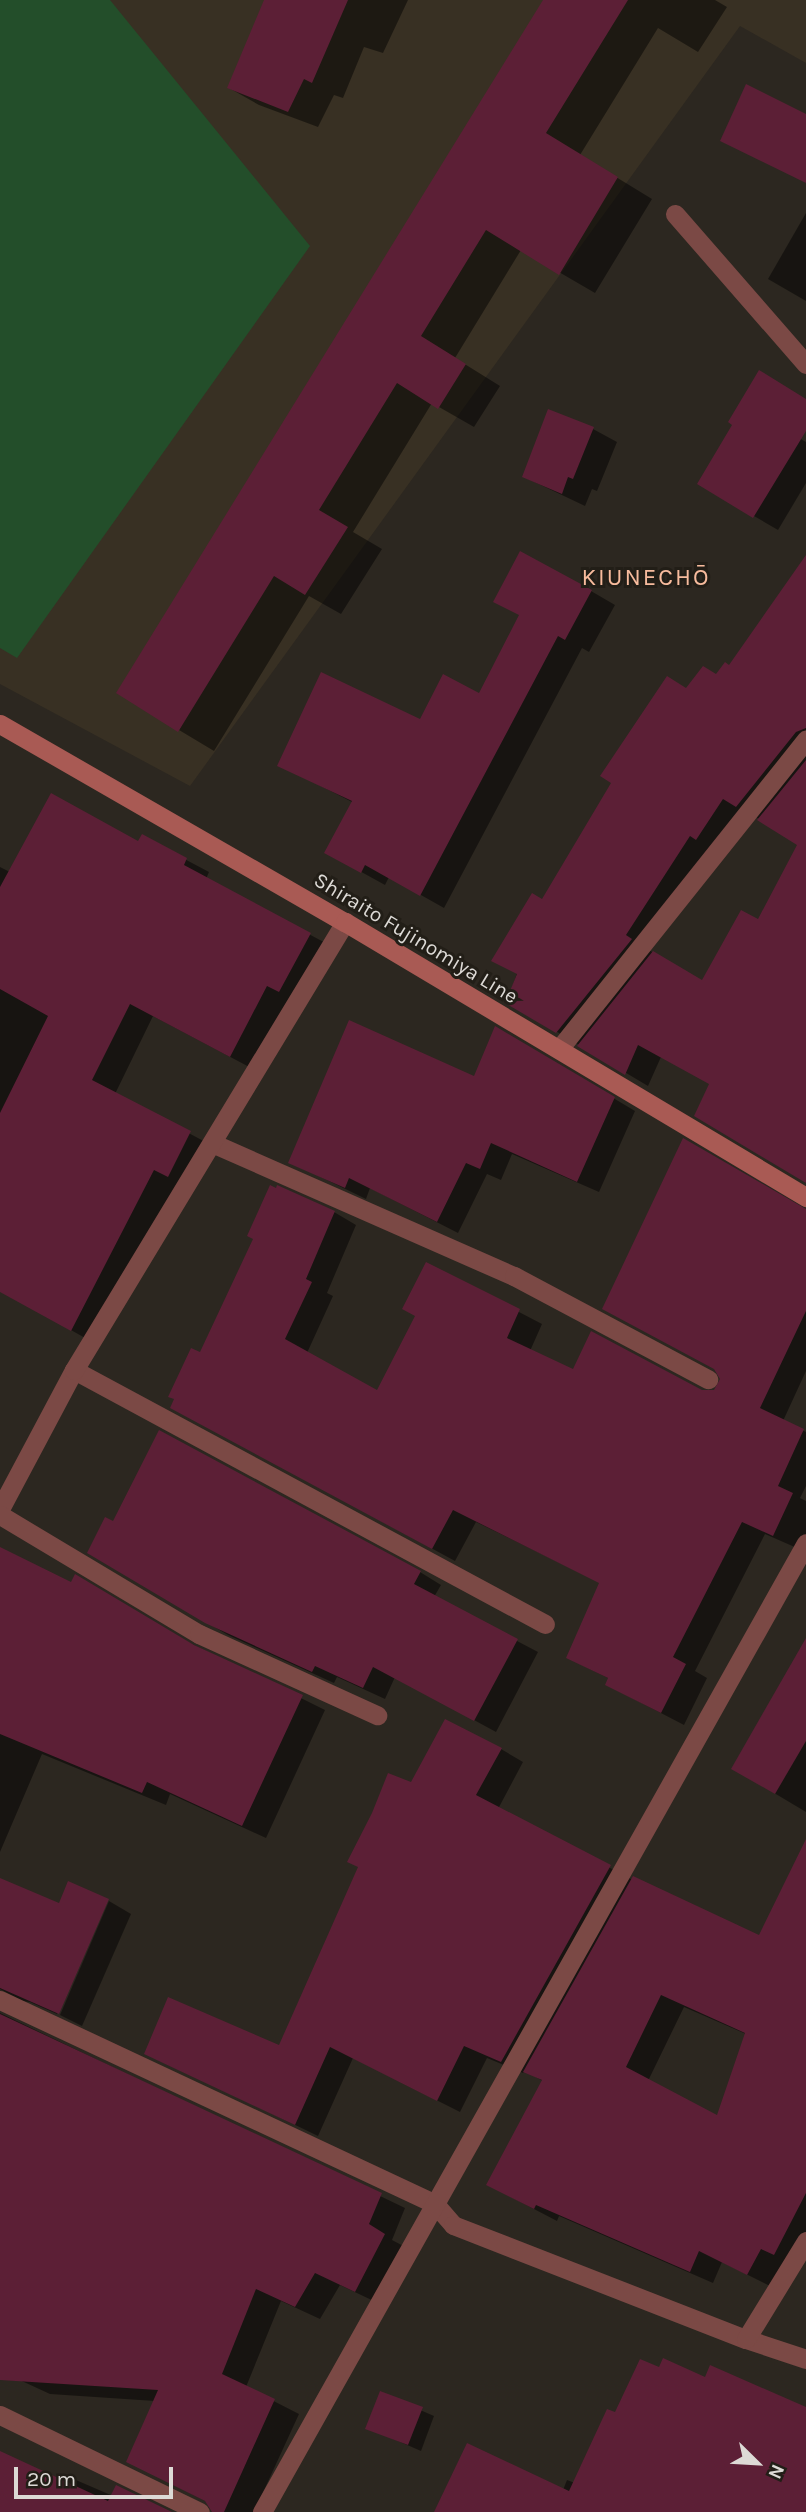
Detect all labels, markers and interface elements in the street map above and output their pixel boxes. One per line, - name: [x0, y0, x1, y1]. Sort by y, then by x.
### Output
- district label: KIUNECHŌ: [582, 564, 710, 592]
- street label: Shiraito Fujinomiya Line: [309, 867, 523, 1009]
- north arrow: [722, 2428, 792, 2498]
- scale bar: [18, 2452, 177, 2496]
- text: N: [763, 2461, 789, 2482]
- text: 20 m: [27, 2467, 76, 2491]

